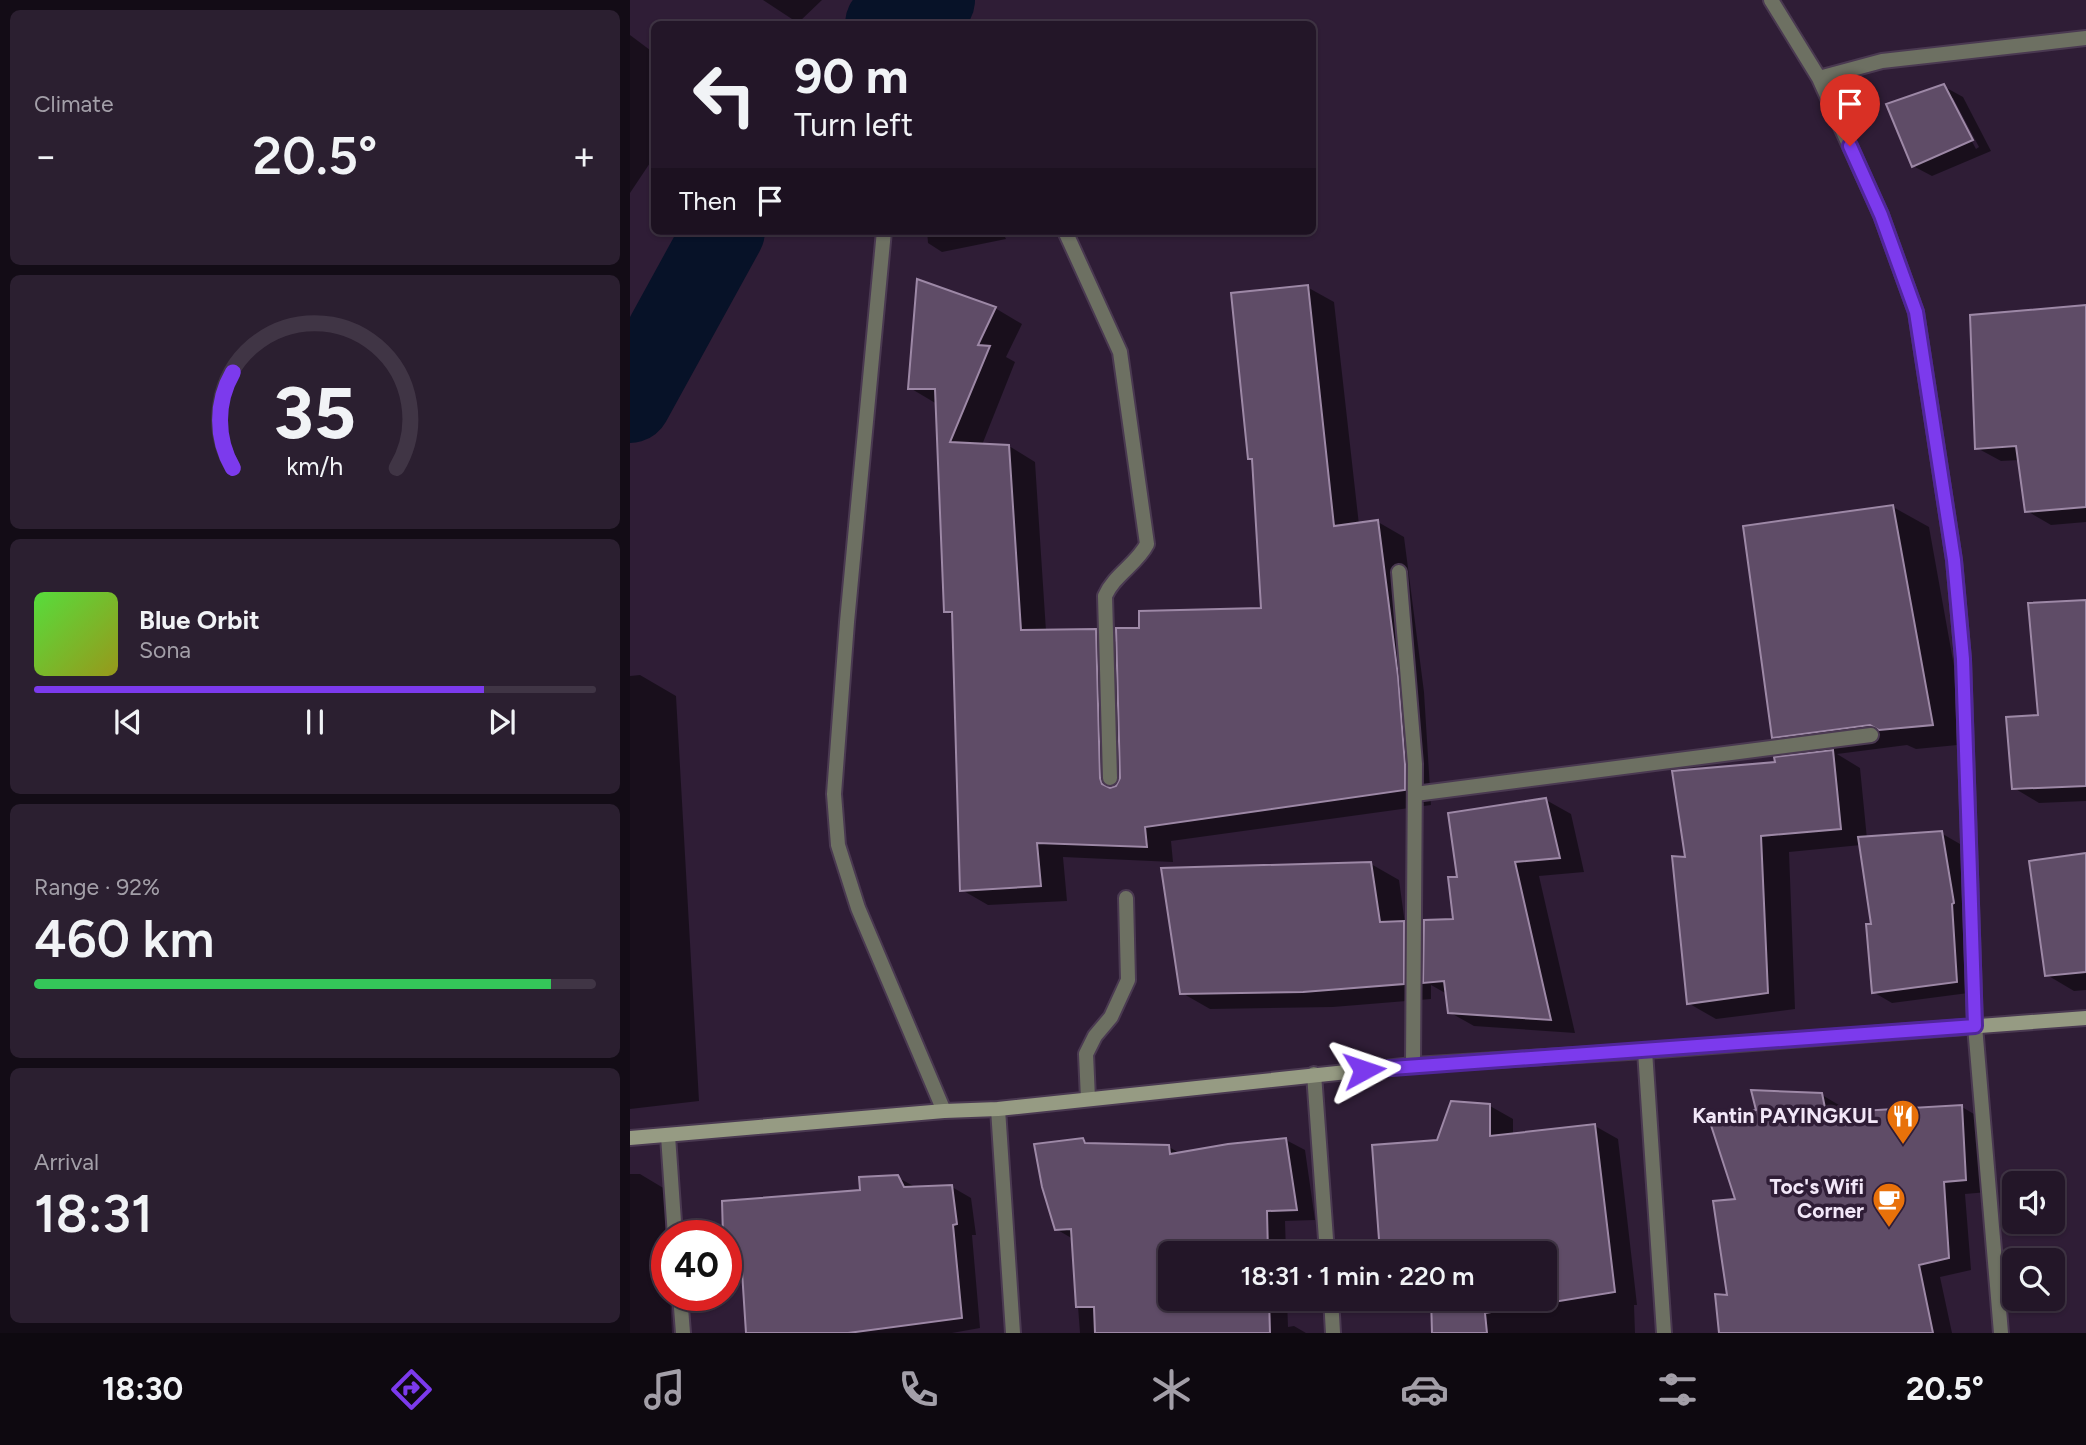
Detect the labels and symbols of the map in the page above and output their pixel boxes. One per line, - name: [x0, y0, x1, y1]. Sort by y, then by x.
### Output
- pin: [1820, 74, 1880, 146]
- position arrow: [1327, 1033, 1401, 1107]
- restaurant icon: Kantin PAYINGKUL: [1884, 1097, 1922, 1146]
- place label: Kantin PAYINGKUL: [1692, 1103, 1878, 1128]
- place label: Toc's Wifi Corner: [1770, 1174, 1864, 1223]
- cafe icon: Toc's Wifi Corner: [1870, 1180, 1908, 1229]
- speed limit sign: 40: [651, 1220, 742, 1311]

